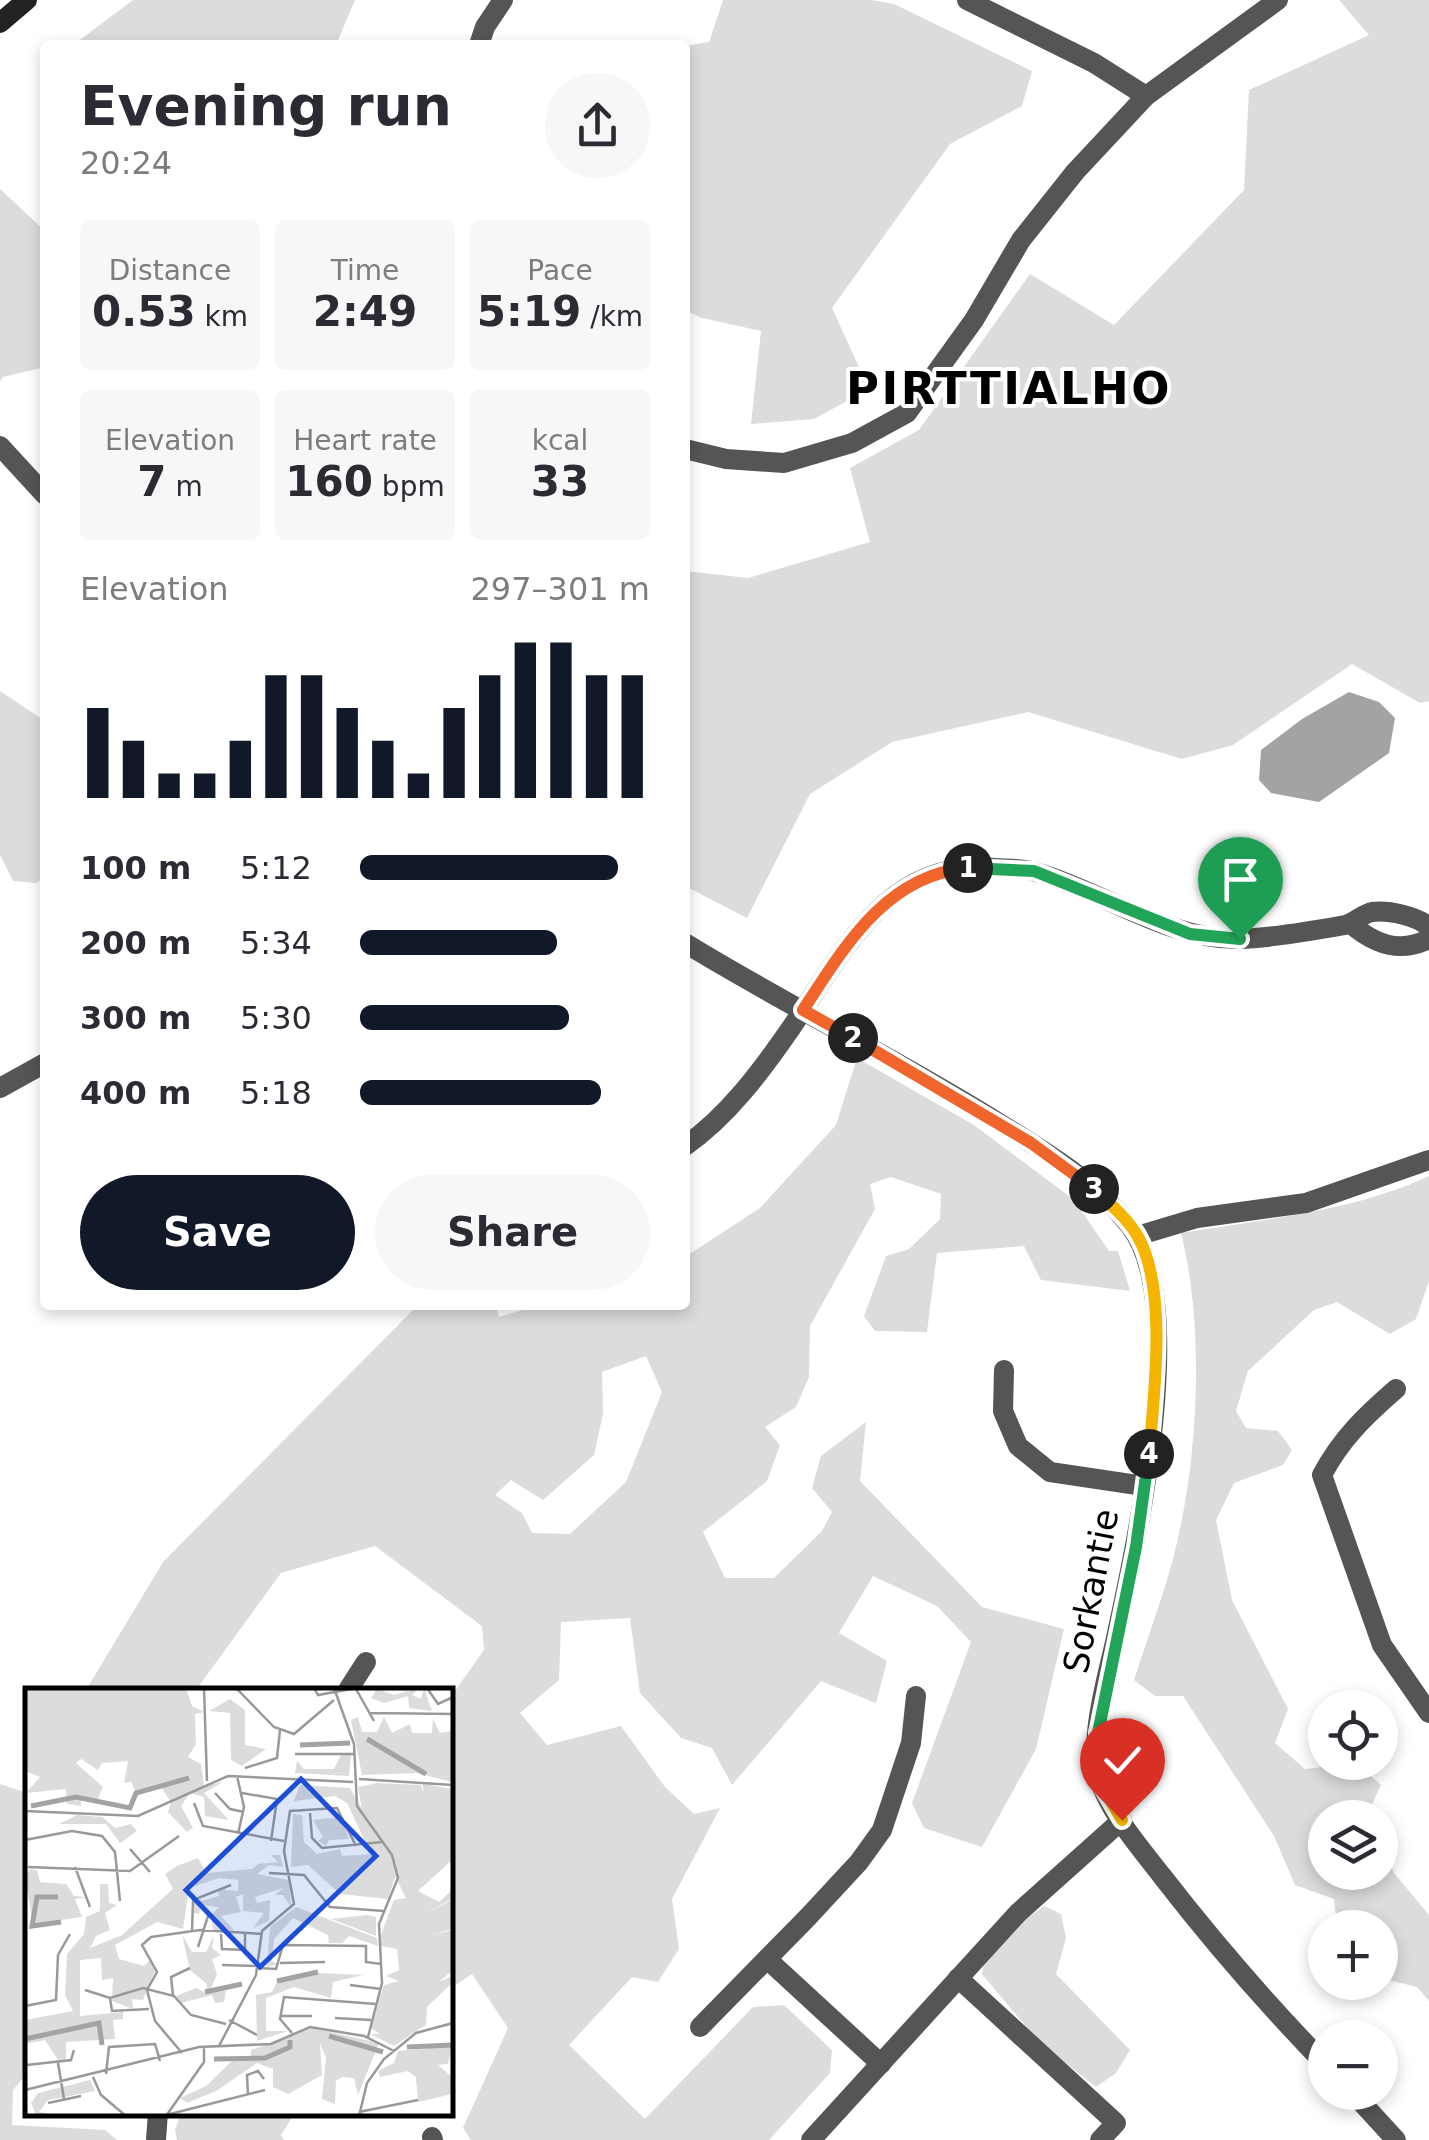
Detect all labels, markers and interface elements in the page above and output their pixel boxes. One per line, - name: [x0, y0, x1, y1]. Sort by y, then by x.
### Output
- button: share: [545, 73, 650, 178]
- text: Evening run: [80, 74, 452, 138]
- text: 20:24: [80, 144, 172, 182]
- text: Distance: [109, 254, 231, 287]
- text: Time: [331, 254, 399, 287]
- text: Pace: [527, 254, 593, 287]
- text: 0.53: [92, 287, 196, 336]
- text: 2:49: [313, 287, 417, 336]
- text: 5:19: [477, 287, 581, 336]
- text: km: [196, 300, 248, 333]
- text: /km: [581, 300, 643, 333]
- district label: PIRTTIALHO: [846, 362, 1172, 415]
- text: Elevation: [105, 424, 235, 457]
- text: Heart rate: [293, 424, 437, 457]
- text: kcal: [532, 424, 588, 457]
- text: 7: [137, 457, 167, 506]
- text: 160: [285, 457, 373, 506]
- text: 33: [531, 457, 589, 506]
- text: m: [167, 470, 203, 503]
- text: bpm: [373, 470, 445, 503]
- text: Elevation: [80, 570, 229, 608]
- text: 297–301 m: [471, 570, 650, 608]
- pin: [1198, 837, 1283, 940]
- pin: 1: [943, 843, 993, 893]
- text: 100 m: [80, 849, 191, 887]
- text: 5:12: [240, 849, 312, 887]
- text: 1: [958, 851, 978, 884]
- icon: arrive: [1213, 852, 1268, 907]
- text: 200 m: [80, 924, 191, 962]
- text: 5:34: [240, 924, 312, 962]
- text: 300 m: [80, 999, 191, 1037]
- text: 5:30: [240, 999, 312, 1037]
- pin: 2: [828, 1013, 878, 1063]
- text: 2: [843, 1021, 863, 1054]
- text: 400 m: [80, 1074, 191, 1112]
- text: 5:18: [240, 1074, 312, 1112]
- pin: 3: [1069, 1164, 1119, 1214]
- text: 3: [1084, 1172, 1104, 1205]
- button: Save: [80, 1175, 355, 1290]
- button: Share: [375, 1175, 650, 1290]
- pin: 4: [1124, 1429, 1174, 1479]
- text: 4: [1139, 1437, 1159, 1470]
- street label: Sorkantie: [1056, 1506, 1126, 1676]
- inset map: [25, 1688, 452, 2115]
- map controls: [1308, 1690, 1398, 2110]
- button: locate: [1308, 1690, 1398, 1780]
- pin: [1080, 1718, 1165, 1821]
- icon: check: [1095, 1733, 1150, 1788]
- button: layers: [1308, 1800, 1398, 1890]
- button: +: [1308, 1910, 1398, 2000]
- button: −: [1308, 2020, 1398, 2110]

